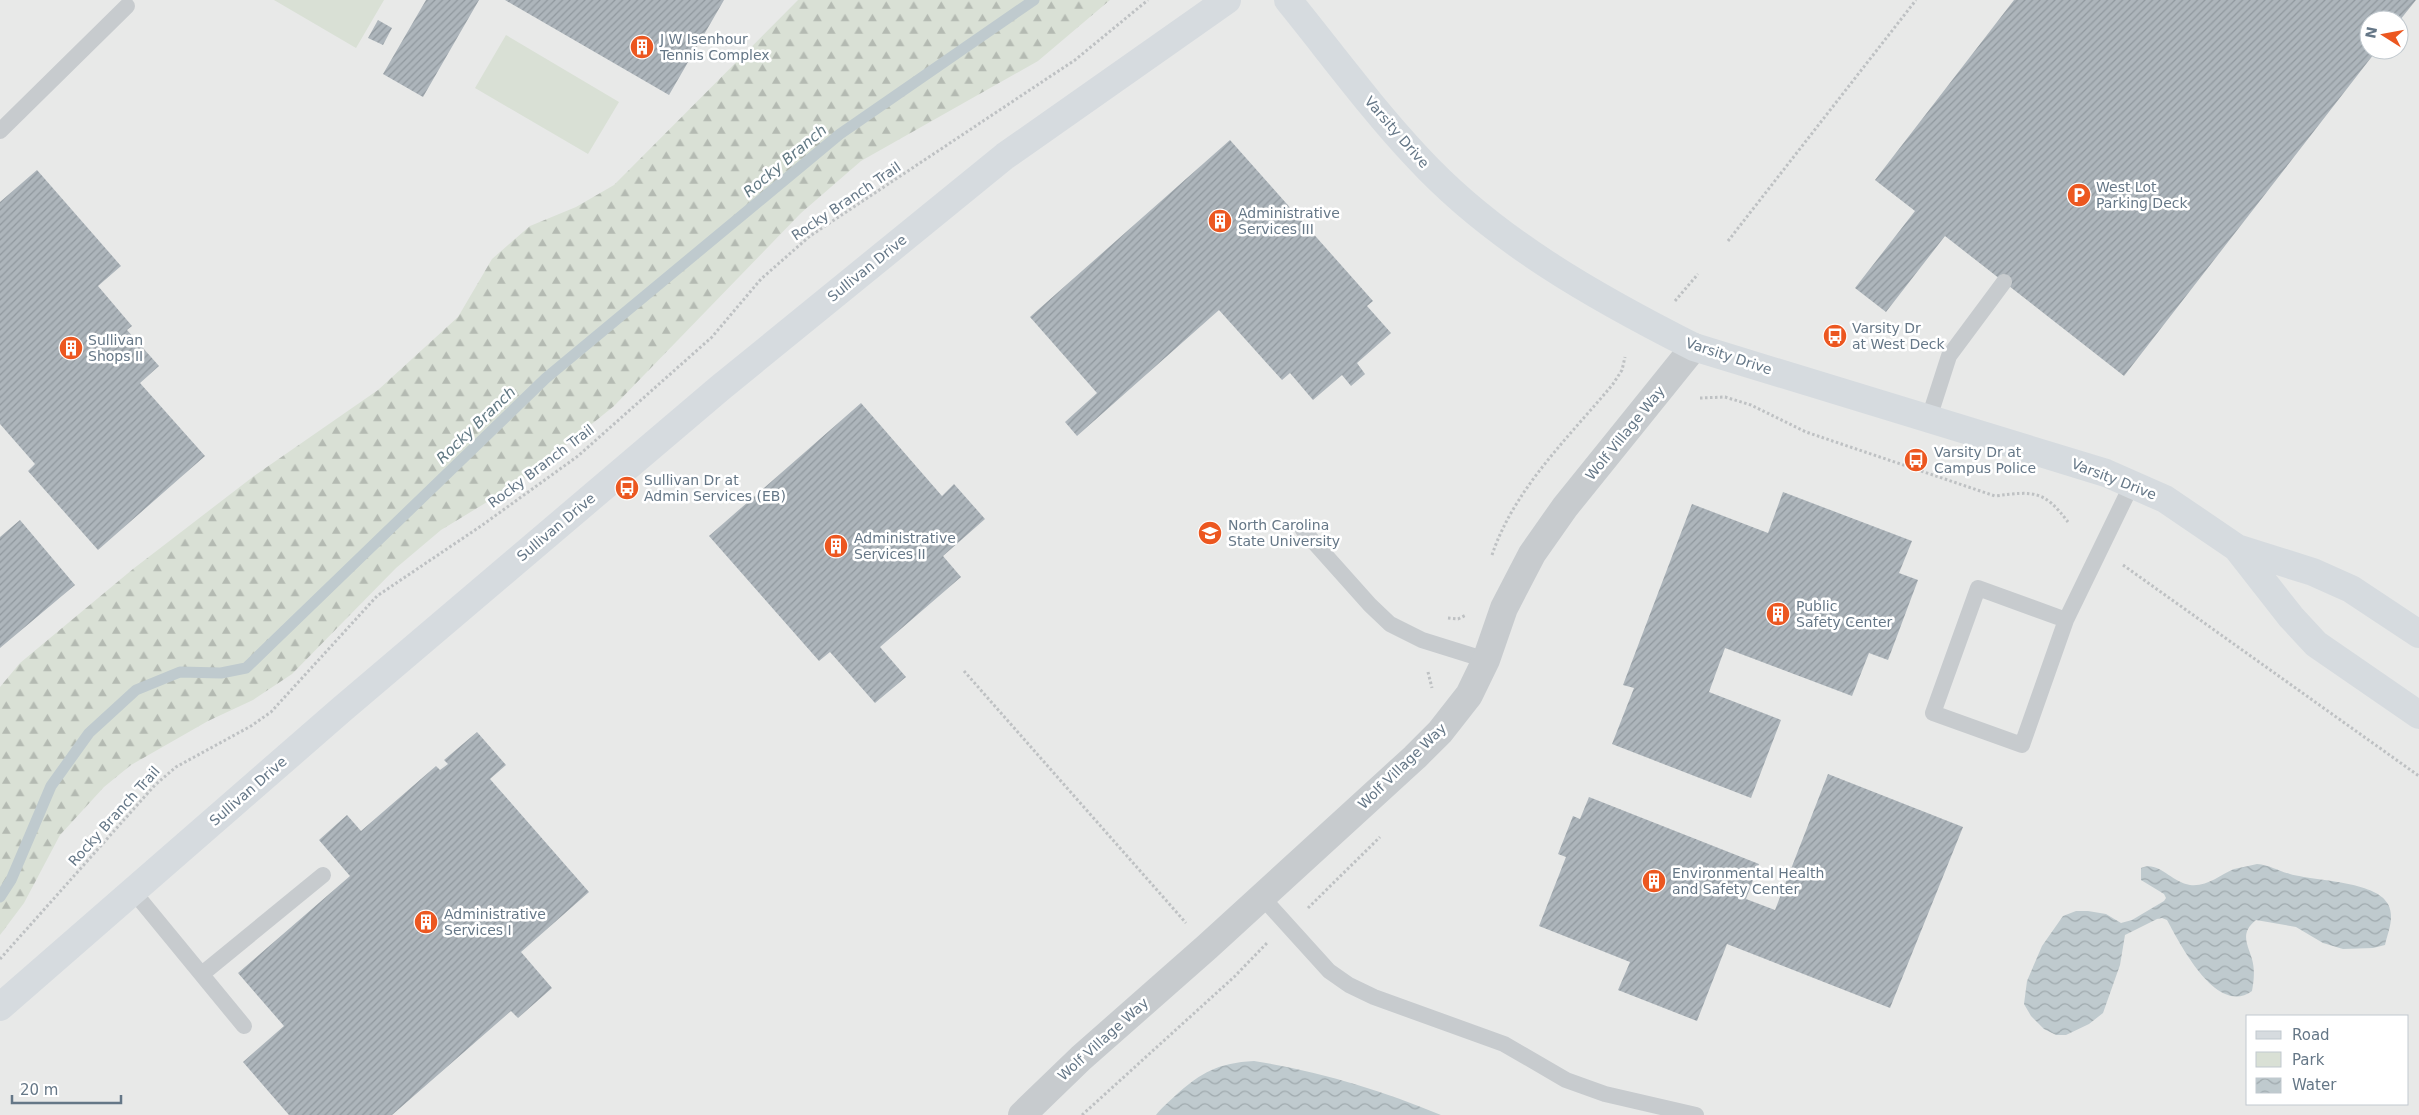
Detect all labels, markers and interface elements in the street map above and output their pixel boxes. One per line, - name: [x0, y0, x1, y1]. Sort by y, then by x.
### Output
- north arrow: [2359, 10, 2409, 60]
- text: N: [2362, 25, 2380, 40]
- place label: J W Isenhour Tennis Complex: [659, 31, 770, 63]
- building icon: J W Isenhour Tennis Complex: [629, 34, 655, 60]
- street label: Varsity Drive: [1362, 93, 1432, 171]
- water label: Rocky Branch: [740, 121, 830, 201]
- street label: Rocky Branch Trail: [788, 159, 904, 243]
- place label: West Lot Parking Deck: [2096, 179, 2188, 211]
- parking icon: West Lot Parking Deck: [2066, 182, 2092, 208]
- place label: Administrative Services III: [1238, 205, 1340, 237]
- building icon: Administrative Services III: [1207, 208, 1233, 234]
- street label: Sullivan Drive: [824, 231, 910, 305]
- place label: Varsity Dr at West Deck: [1852, 320, 1945, 352]
- bus stop icon: Varsity Dr at West Deck: [1822, 323, 1848, 349]
- place label: Sullivan Shops II: [88, 332, 143, 364]
- building icon: Sullivan Shops II: [58, 335, 84, 361]
- street label: Varsity Drive: [1684, 335, 1774, 377]
- water label: Rocky Branch: [433, 383, 519, 467]
- street label: Wolf Village Way: [1582, 383, 1668, 483]
- street label: Rocky Branch Trail: [485, 421, 597, 511]
- place label: Varsity Dr at Campus Police: [1934, 444, 2036, 476]
- bus stop icon: Varsity Dr at Campus Police: [1903, 447, 1929, 473]
- street label: Varsity Drive: [2069, 455, 2159, 503]
- place label: Sullivan Dr at Admin Services (EB): [644, 472, 786, 504]
- bus stop icon: Sullivan Dr at Admin Services (EB): [614, 475, 640, 501]
- street label: Sullivan Drive: [514, 490, 598, 564]
- place label: North Carolina State University: [1228, 517, 1340, 549]
- school or university icon: North Carolina State University: [1197, 520, 1223, 546]
- place label: Administrative Services II: [854, 530, 956, 562]
- building icon: Administrative Services II: [823, 533, 849, 559]
- place label: Public Safety Center: [1796, 598, 1893, 630]
- building icon: Public Safety Center: [1765, 601, 1791, 627]
- street label: Wolf Village Way: [1355, 720, 1449, 812]
- street label: Sullivan Drive: [206, 753, 290, 829]
- street label: Rocky Branch Trail: [65, 763, 163, 869]
- place label: Environmental Health and Safety Center: [1672, 865, 1824, 897]
- building icon: Environmental Health and Safety Center: [1641, 868, 1667, 894]
- place label: Administrative Services I: [444, 906, 546, 938]
- building icon: Administrative Services I: [413, 909, 439, 935]
- street label: Wolf Village Way: [1054, 994, 1152, 1084]
- legend: [2246, 1015, 2409, 1105]
- text: Road: [2292, 1026, 2330, 1044]
- text: Park: [2292, 1051, 2325, 1069]
- scale bar: [12, 1072, 121, 1104]
- text: Water: [2292, 1076, 2337, 1094]
- text: 20 m: [20, 1081, 58, 1099]

